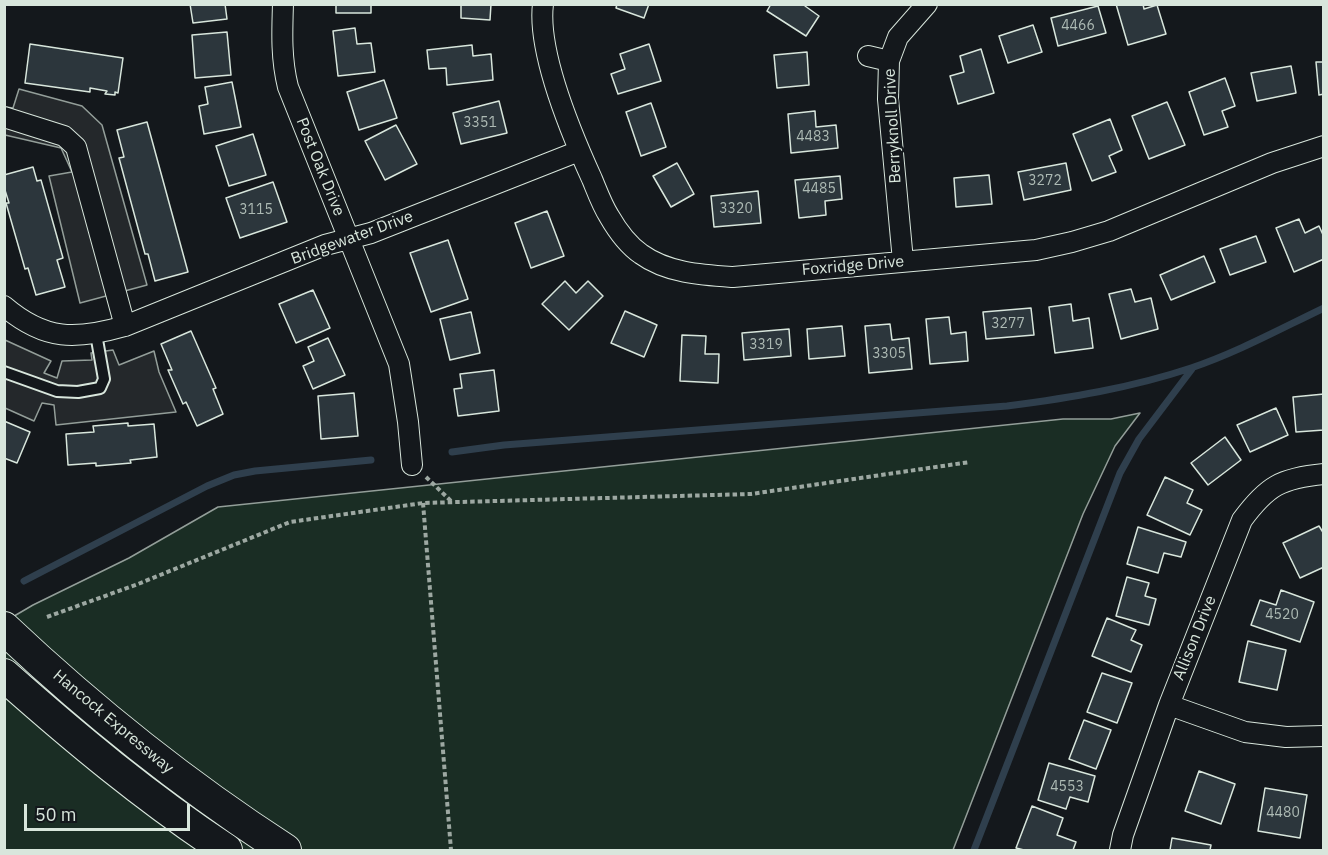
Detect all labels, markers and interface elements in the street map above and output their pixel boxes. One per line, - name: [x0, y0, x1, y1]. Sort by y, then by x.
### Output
- house number: 4466: [1061, 18, 1095, 34]
- street label: Berryknoll Drive: [880, 68, 906, 184]
- street label: Post Oak Drive: [292, 115, 348, 219]
- house number: 3351: [463, 115, 497, 131]
- house number: 4483: [796, 129, 830, 145]
- house number: 3272: [1028, 173, 1062, 189]
- house number: 4485: [802, 181, 836, 197]
- house number: 3320: [719, 201, 753, 217]
- house number: 3115: [239, 202, 273, 218]
- street label: Bridgewater Drive: [288, 207, 416, 269]
- street label: Foxridge Drive: [801, 252, 905, 280]
- house number: 3277: [991, 316, 1025, 332]
- house number: 3319: [749, 337, 783, 353]
- house number: 3305: [872, 346, 906, 362]
- street label: Allison Drive: [1169, 593, 1221, 683]
- house number: 4520: [1265, 607, 1299, 623]
- street label: Hancock Expressway: [49, 666, 177, 778]
- house number: 4553: [1050, 779, 1084, 795]
- scale bar: [27, 792, 194, 830]
- text: 50 m: [35, 803, 77, 826]
- house number: 4480: [1266, 805, 1300, 821]

